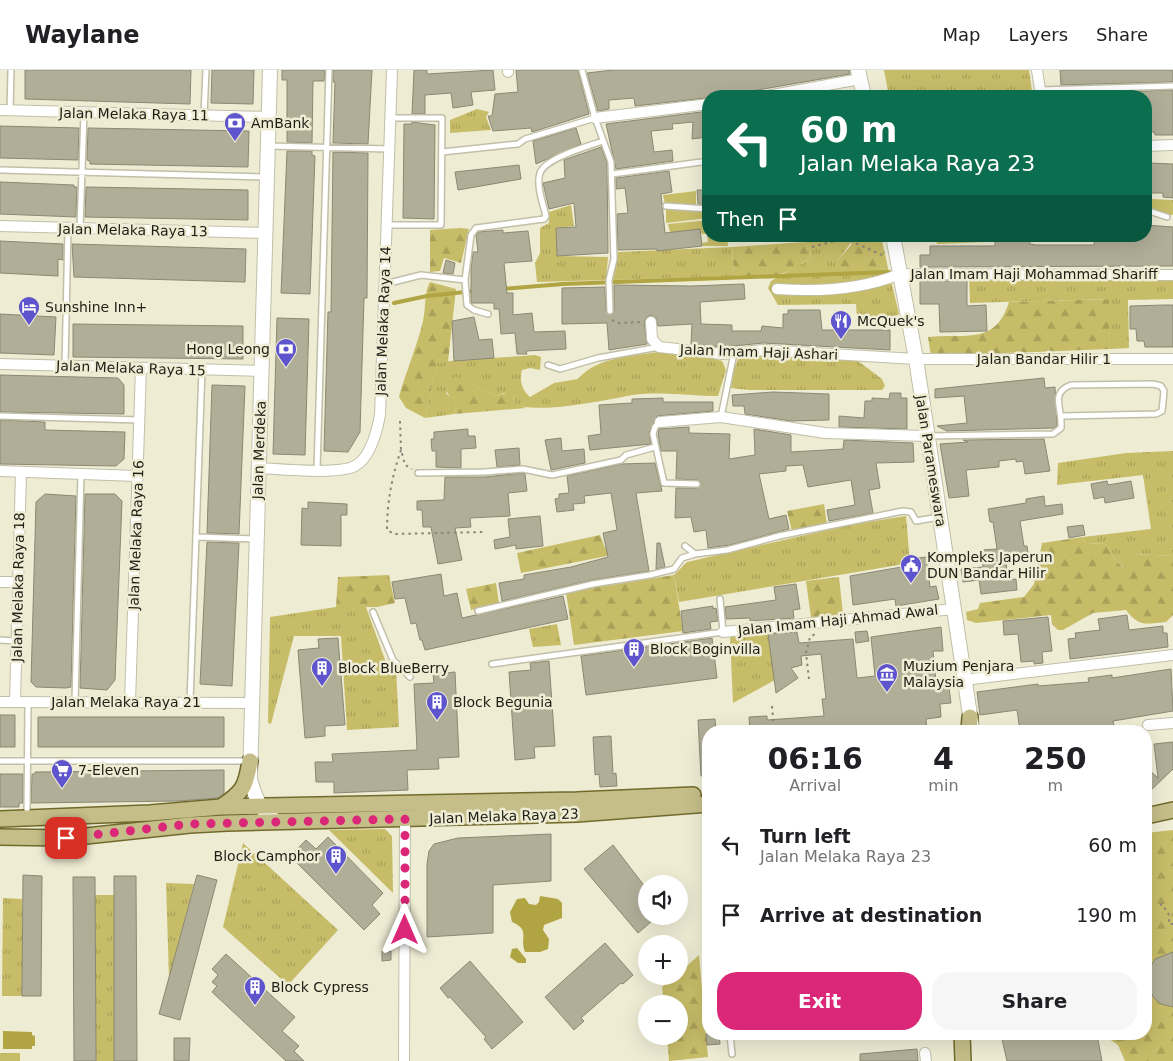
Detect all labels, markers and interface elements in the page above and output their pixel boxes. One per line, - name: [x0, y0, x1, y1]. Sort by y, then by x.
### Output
- text: Waylane: [25, 21, 140, 49]
- text: Map: [942, 24, 980, 45]
- text: Layers: [1008, 24, 1068, 45]
- text: Share: [1096, 24, 1148, 45]
- street label: Jalan Melaka Raya 11: [58, 105, 209, 123]
- icon: left: [717, 110, 782, 175]
- text: 60 m: [800, 110, 897, 150]
- bank icon: AmBank: [223, 111, 247, 142]
- place label: AmBank: [251, 115, 310, 131]
- text: Jalan Melaka Raya 23: [800, 151, 1035, 176]
- icon: arrive: [774, 205, 802, 233]
- text: Then: [717, 208, 764, 230]
- street label: Jalan Melaka Raya 13: [57, 221, 208, 239]
- street label: Jalan Melaka Raya 14: [372, 246, 394, 397]
- street label: Jalan Imam Haji Mohammad Shariff: [909, 266, 1158, 282]
- hotel icon: Sunshine Inn+: [17, 295, 41, 326]
- place label: Sunshine Inn+: [45, 299, 147, 315]
- restaurant icon: McQuek's: [829, 309, 853, 340]
- place label: McQuek's: [857, 313, 925, 329]
- bank icon: Hong Leong: [274, 337, 298, 368]
- place label: Hong Leong: [186, 341, 270, 357]
- street label: Jalan Imam Haji Ashari: [679, 341, 838, 363]
- street label: Jalan Bandar Hilir 1: [976, 351, 1111, 367]
- street label: Jalan Melaka Raya 15: [55, 357, 206, 379]
- street label: Jalan Parameswara: [913, 393, 949, 528]
- street label: Jalan Merdeka: [249, 400, 269, 501]
- street label: Jalan Melaka Raya 16: [125, 460, 147, 611]
- street label: Jalan Melaka Raya 18: [9, 512, 27, 663]
- place label: Kompleks Japerun DUN Bandar Hilir: [927, 549, 1053, 581]
- public building icon: Kompleks Japerun DUN Bandar Hilir: [899, 553, 923, 584]
- street label: Jalan Imam Haji Ahmad Awal: [736, 602, 939, 639]
- building icon: Block Boginvilla: [622, 637, 646, 668]
- place label: Block Boginvilla: [650, 641, 761, 657]
- building icon: Block BlueBerry: [310, 656, 334, 687]
- place label: Muzium Penjara Malaysia: [903, 658, 1014, 690]
- place label: Block BlueBerry: [338, 660, 449, 676]
- museum icon: Muzium Penjara Malaysia: [875, 662, 899, 693]
- building icon: Block Begunia: [425, 690, 449, 721]
- street label: Jalan Melaka Raya 21: [50, 694, 201, 710]
- place label: Block Begunia: [453, 694, 553, 710]
- text: 06:16: [767, 741, 863, 776]
- text: 4: [933, 741, 954, 776]
- text: 250: [1024, 741, 1087, 776]
- supermarket icon: 7-Eleven: [50, 758, 74, 789]
- place label: 7-Eleven: [78, 762, 139, 778]
- text: Arrival: [789, 776, 841, 795]
- text: min: [928, 776, 959, 795]
- text: m: [1047, 776, 1063, 795]
- street label: Jalan Melaka Raya 23: [428, 805, 579, 827]
- pin: [45, 817, 87, 859]
- icon: arrive: [52, 824, 80, 852]
- text: Turn left: [760, 825, 851, 847]
- icon: left: [717, 831, 745, 859]
- text: 60 m: [1088, 834, 1137, 856]
- building icon: Block Camphor: [324, 844, 348, 875]
- text: Jalan Melaka Raya 23: [760, 847, 931, 866]
- place label: Block Camphor: [214, 848, 320, 864]
- map controls: [638, 875, 688, 1045]
- button: sound: [638, 875, 688, 925]
- icon: arrive: [717, 901, 745, 929]
- position arrow: [378, 903, 430, 955]
- text: Arrive at destination: [760, 904, 982, 926]
- text: 190 m: [1076, 904, 1137, 926]
- button: +: [638, 935, 688, 985]
- button: Exit: [717, 972, 922, 1030]
- button: Share: [932, 972, 1137, 1030]
- building icon: Block Cypress: [243, 975, 267, 1006]
- place label: Block Cypress: [271, 979, 369, 995]
- button: −: [638, 995, 688, 1045]

